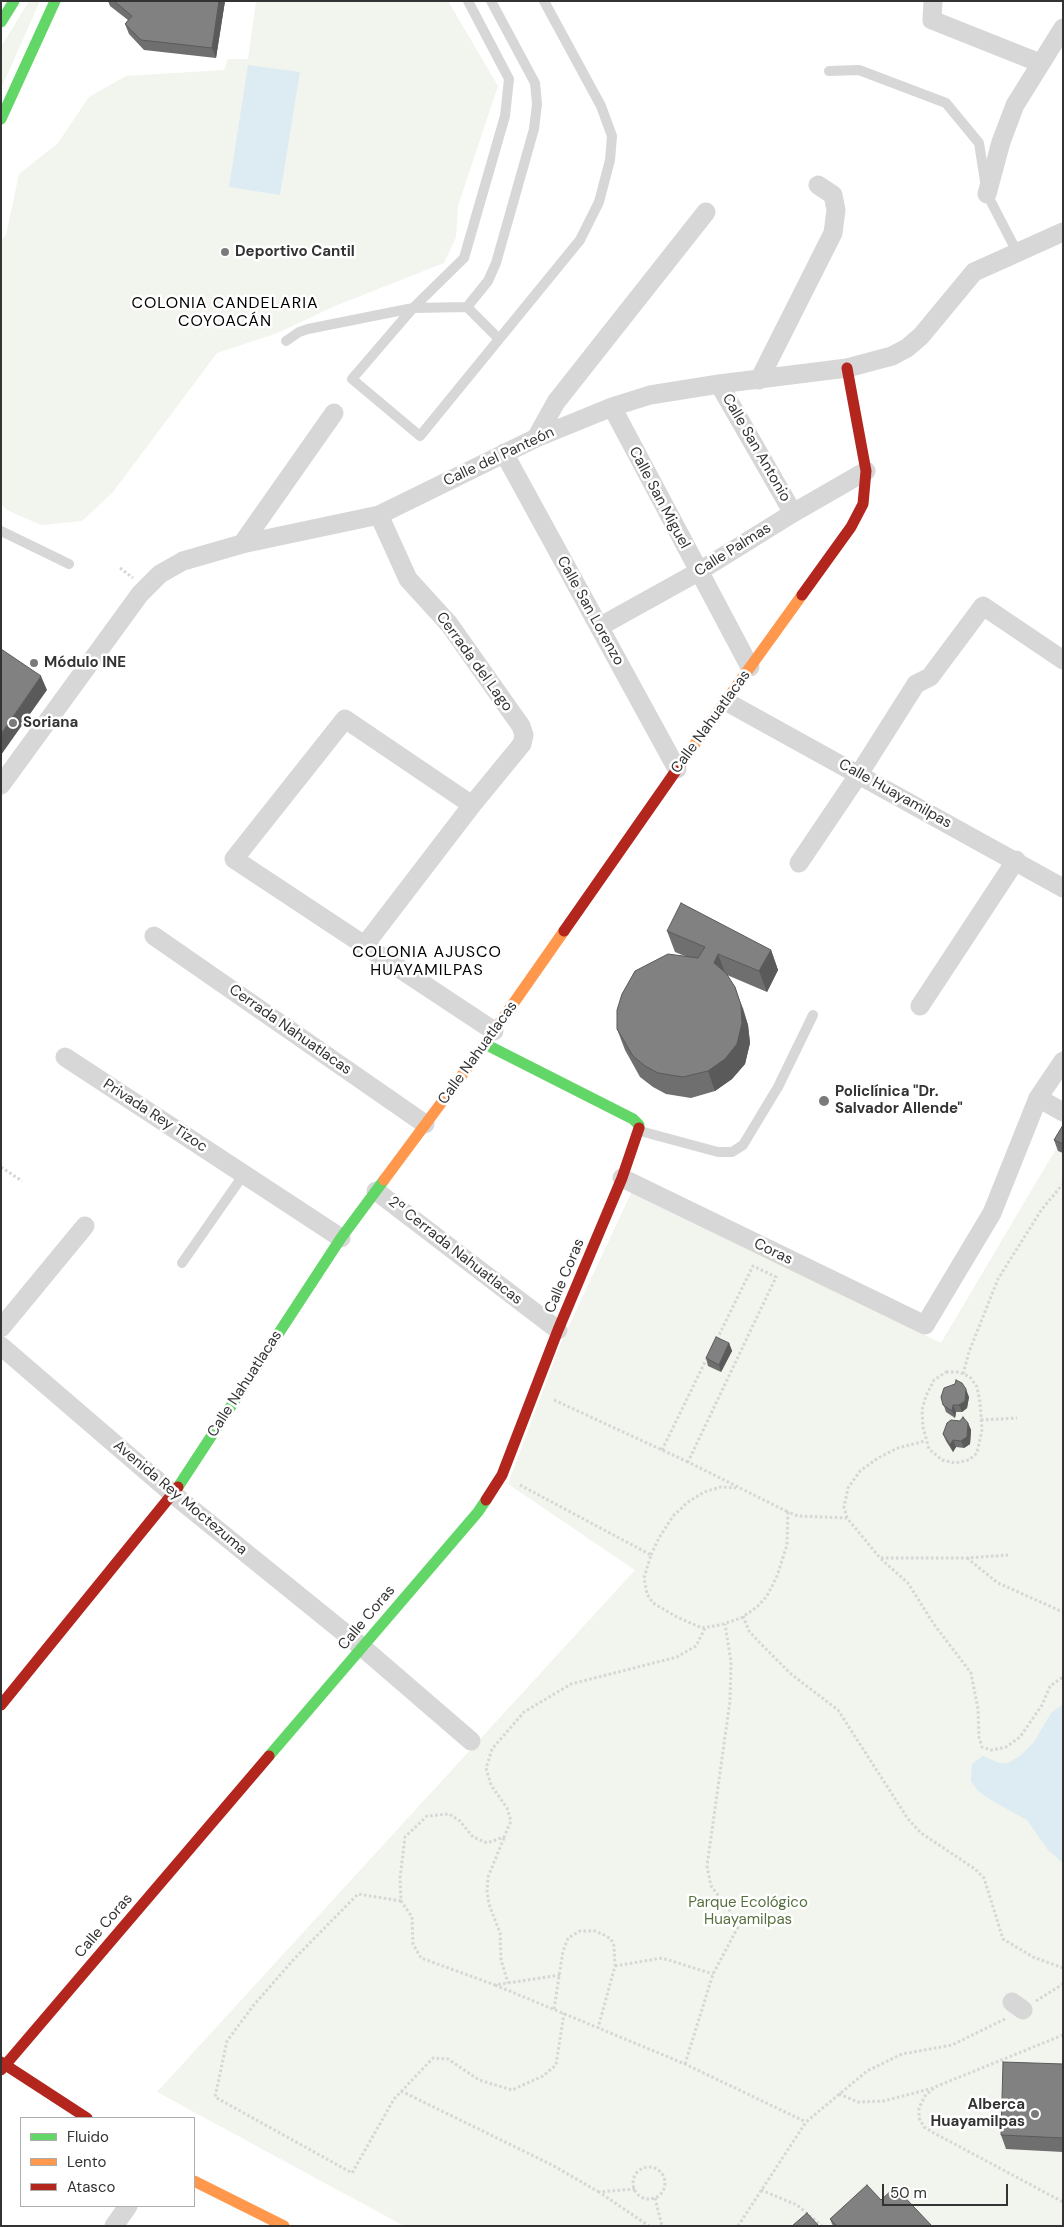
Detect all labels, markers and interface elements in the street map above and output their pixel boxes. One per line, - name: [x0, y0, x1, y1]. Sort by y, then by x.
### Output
- place label: Deportivo Cantil: [235, 243, 355, 261]
- marker: Deportivo Cantil: [219, 246, 231, 258]
- district label: COLONIA CANDELARIA COYOACÁN: [129, 294, 321, 332]
- street label: Calle San Antonio: [718, 391, 794, 505]
- street label: Calle del Panteón: [441, 423, 557, 491]
- street label: Calle San Miguel: [625, 444, 693, 552]
- street label: Calle Palmas: [691, 519, 775, 581]
- street label: Calle San Lorenzo: [553, 553, 627, 669]
- street label: Cerrada del Lago: [432, 609, 516, 715]
- place label: Módulo INE: [44, 654, 126, 672]
- marker: Módulo INE: [28, 657, 40, 669]
- street label: Calle Nahuatlacas: [667, 667, 755, 777]
- place label: Soriana: [23, 714, 78, 732]
- marker: Soriana: [7, 717, 19, 729]
- street label: Calle Huayamilpas: [835, 756, 955, 832]
- district label: COLONIA AJUSCO HUAYAMILPAS: [350, 943, 504, 981]
- street label: Cerrada Nahuatlacas: [225, 981, 355, 1079]
- street label: Calle Nahuatlacas: [434, 998, 522, 1108]
- street label: Privada Rey Tizoc: [100, 1076, 210, 1156]
- place label: Policlínica "Dr. Salvador Allende": [835, 1083, 963, 1118]
- marker: Policlínica "Dr. Salvador Allende": [817, 1094, 831, 1108]
- street label: 2ª Cerrada Nahuatlacas: [384, 1193, 526, 1309]
- street label: Coras: [751, 1235, 795, 1269]
- street label: Calle Coras: [541, 1236, 589, 1316]
- street label: Calle Nahuatlacas: [204, 1327, 286, 1441]
- street label: Avenida Rey Moctezuma: [109, 1437, 251, 1559]
- street label: Calle Coras: [335, 1582, 399, 1654]
- street label: Calle Coras: [71, 1890, 137, 1962]
- park label: Parque Ecológico Huayamilpas: [688, 1894, 808, 1929]
- place label: Alberca Huayamilpas: [930, 2096, 1025, 2131]
- marker: Alberca Huayamilpas: [1029, 2108, 1041, 2120]
- legend: [20, 2117, 195, 2207]
- text: Fluido: [67, 2127, 109, 2147]
- text: Lento: [67, 2152, 106, 2172]
- scale bar: [884, 2174, 1010, 2206]
- text: Atasco: [67, 2177, 115, 2197]
- text: 50 m: [890, 2183, 927, 2203]

